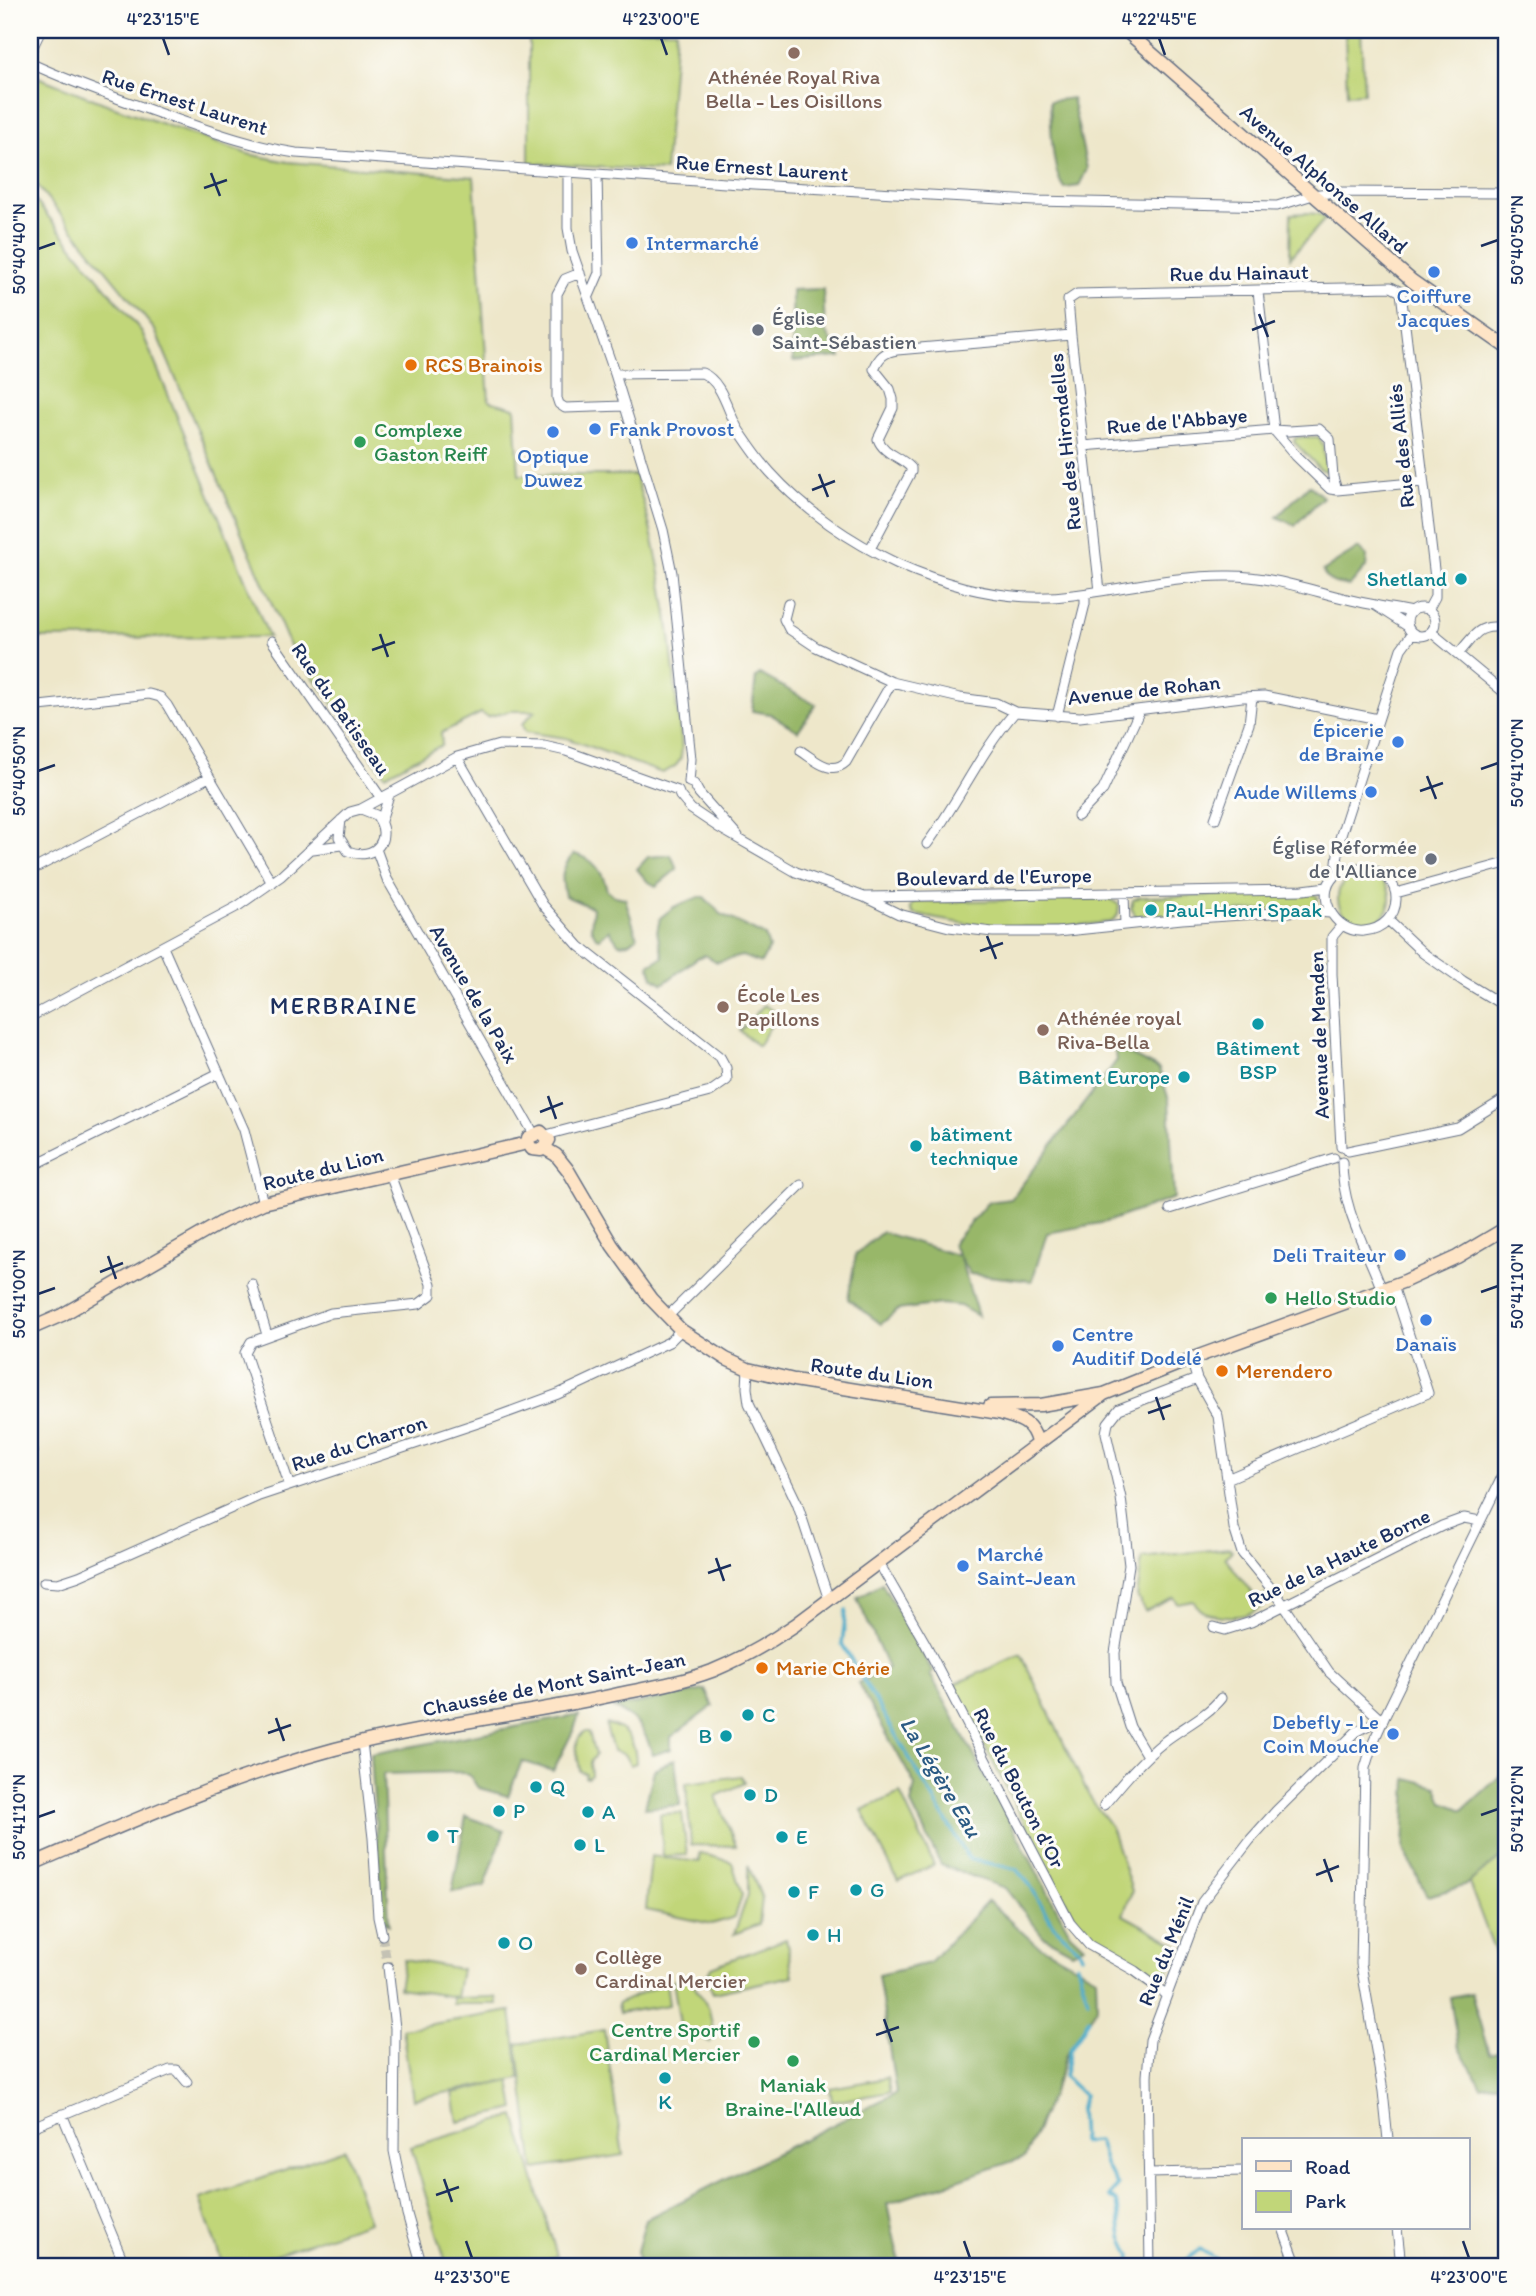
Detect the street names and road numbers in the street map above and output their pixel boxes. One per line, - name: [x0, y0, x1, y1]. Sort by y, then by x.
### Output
- street label: Rue Ernest Laurent: [99, 63, 271, 140]
- street label: Avenue Alphonse Allard: [1235, 99, 1413, 258]
- street label: Rue Ernest Laurent: [675, 149, 849, 186]
- street label: Rue du Hainaut: [1169, 259, 1309, 286]
- street label: Rue des Hirondelles: [1043, 352, 1086, 532]
- street label: Rue des Alliés: [1382, 383, 1419, 509]
- street label: Rue de l'Abbaye: [1105, 402, 1249, 439]
- street label: Rue du Batisseau: [286, 638, 396, 780]
- street label: Avenue de Rohan: [1066, 669, 1221, 710]
- street label: Boulevard de l'Europe: [896, 862, 1092, 891]
- street label: Avenue de la Paix: [425, 920, 524, 1068]
- street label: Avenue de Menden: [1303, 950, 1334, 1119]
- street label: Route du Lion: [260, 1141, 386, 1196]
- street label: Route du Lion: [809, 1352, 935, 1393]
- street label: Rue du Charron: [288, 1409, 430, 1476]
- street label: Rue de la Haute Borne: [1243, 1503, 1434, 1613]
- street label: Chaussée de Mont Saint-Jean: [420, 1646, 688, 1721]
- street label: Rue du Bouton d'Or: [968, 1703, 1071, 1872]
- street label: Rue du Ménil: [1132, 1892, 1199, 2009]

